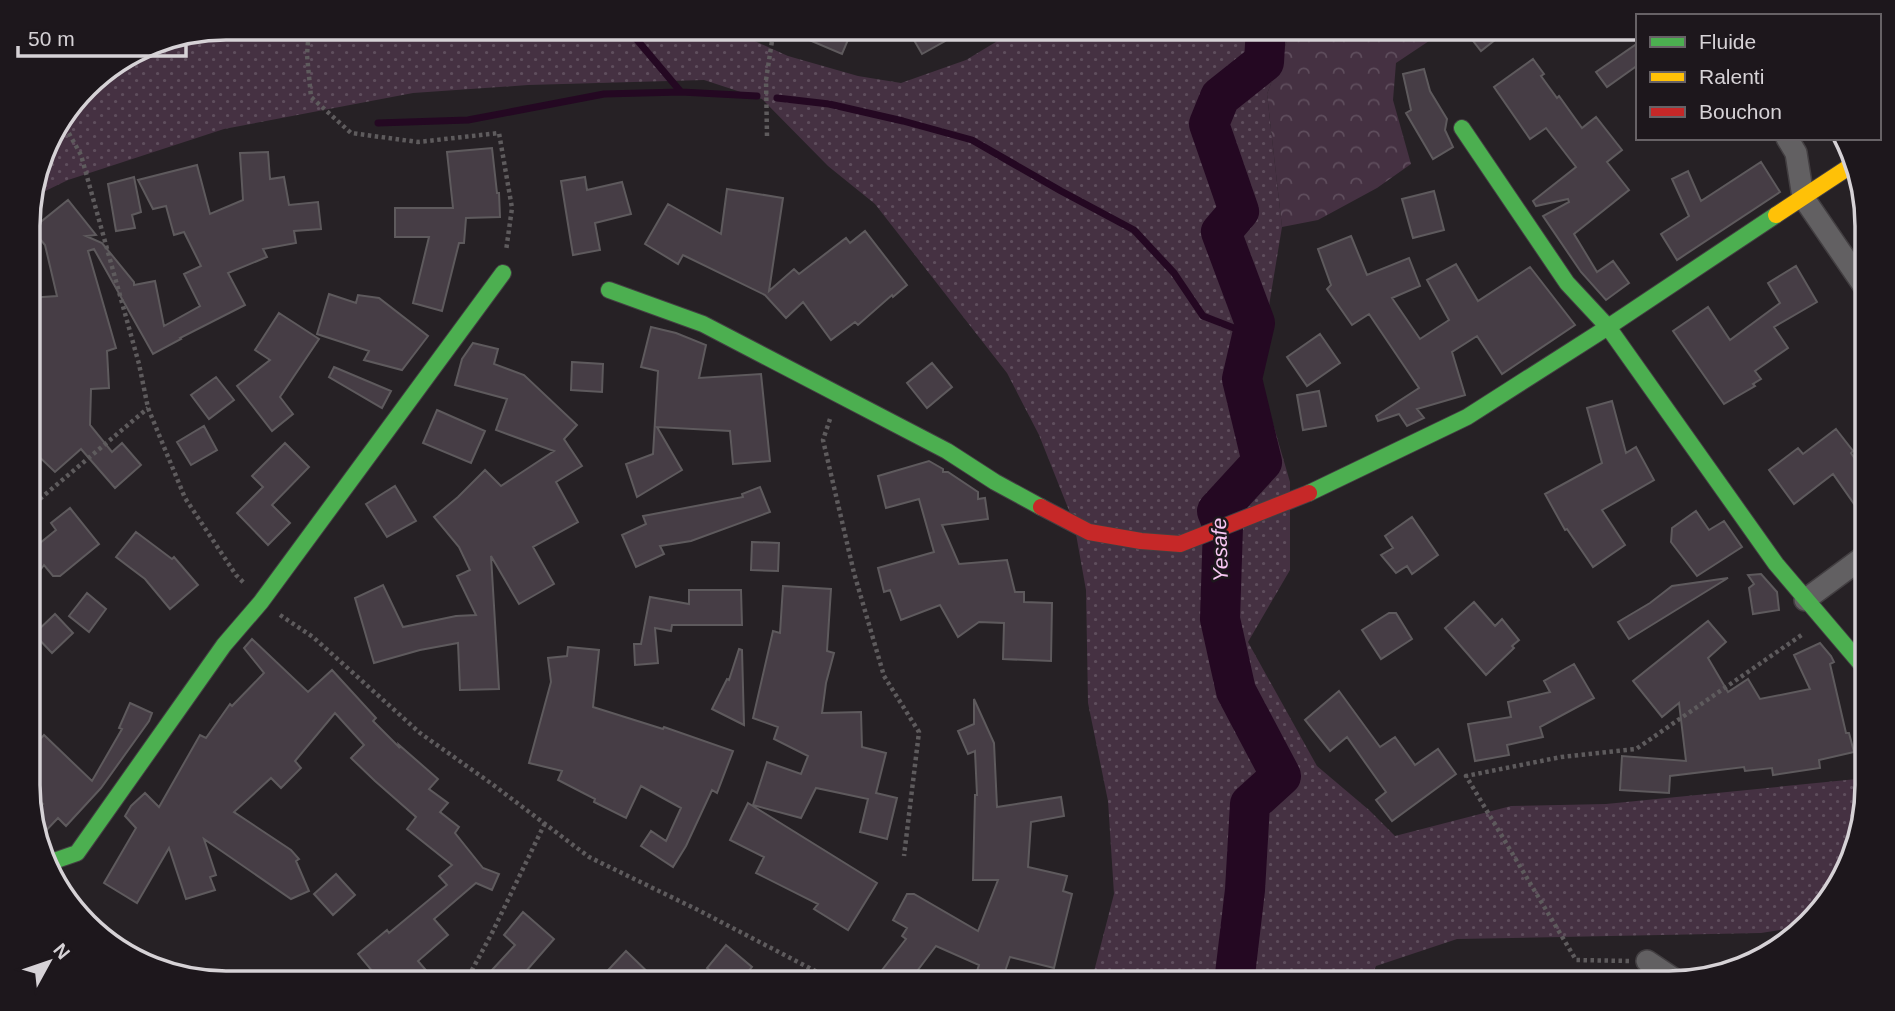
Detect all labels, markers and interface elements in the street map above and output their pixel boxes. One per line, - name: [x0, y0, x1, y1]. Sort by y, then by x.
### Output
- scale bar: [18, 14, 186, 58]
- legend: [1636, 14, 1881, 140]
- text: 50 m: [28, 27, 75, 50]
- text: Fluide: [1699, 30, 1756, 53]
- text: Ralenti: [1699, 65, 1764, 88]
- text: Bouchon: [1699, 100, 1782, 123]
- water label: Yesafe: [1207, 518, 1232, 583]
- north arrow: [14, 927, 84, 997]
- text: N: [49, 939, 74, 963]

